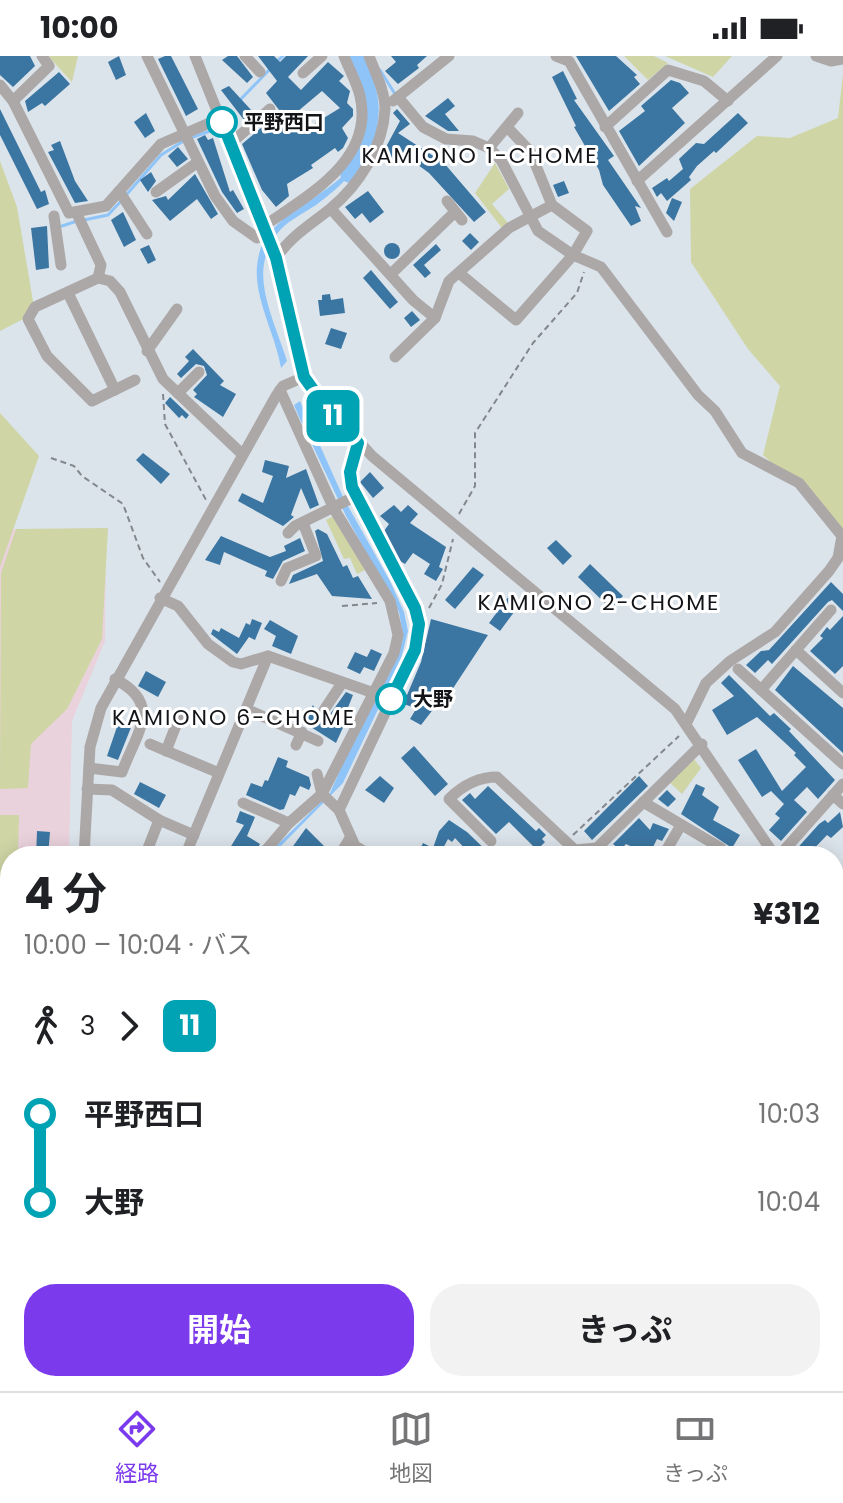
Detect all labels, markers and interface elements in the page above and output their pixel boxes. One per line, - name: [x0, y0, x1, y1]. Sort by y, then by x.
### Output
- text: 10:00: [40, 6, 118, 49]
- marker: 平野西口: [207, 107, 237, 137]
- place label: 平野西口: [244, 108, 324, 136]
- district label: KAMIONO 1-CHOME: [361, 140, 599, 171]
- line badge: 11: [297, 390, 369, 442]
- text: 11: [322, 396, 344, 435]
- district label: KAMIONO 2-CHOME: [478, 587, 720, 618]
- marker: 大野: [376, 684, 406, 714]
- place label: 大野: [413, 685, 453, 713]
- district label: KAMIONO 6-CHOME: [112, 702, 356, 733]
- text: 4 分: [24, 863, 107, 924]
- text: ¥312: [753, 892, 820, 935]
- text: 10:00 – 10:04 · バス: [24, 927, 253, 963]
- icon: walk: [24, 1004, 68, 1048]
- icon: forward: [107, 1004, 151, 1048]
- text: 11: [179, 1006, 200, 1045]
- text: 3: [80, 1008, 95, 1044]
- text: 平野西口: [84, 1093, 204, 1136]
- text: 10:03: [758, 1096, 820, 1132]
- text: 大野: [84, 1181, 144, 1224]
- text: 10:04: [757, 1184, 820, 1220]
- button: 開始: [24, 1284, 414, 1376]
- button: きっぷ: [430, 1284, 820, 1376]
- tab: 経路: [115, 1407, 159, 1490]
- tab: 地図: [389, 1407, 433, 1490]
- tab: きっぷ: [663, 1407, 728, 1490]

